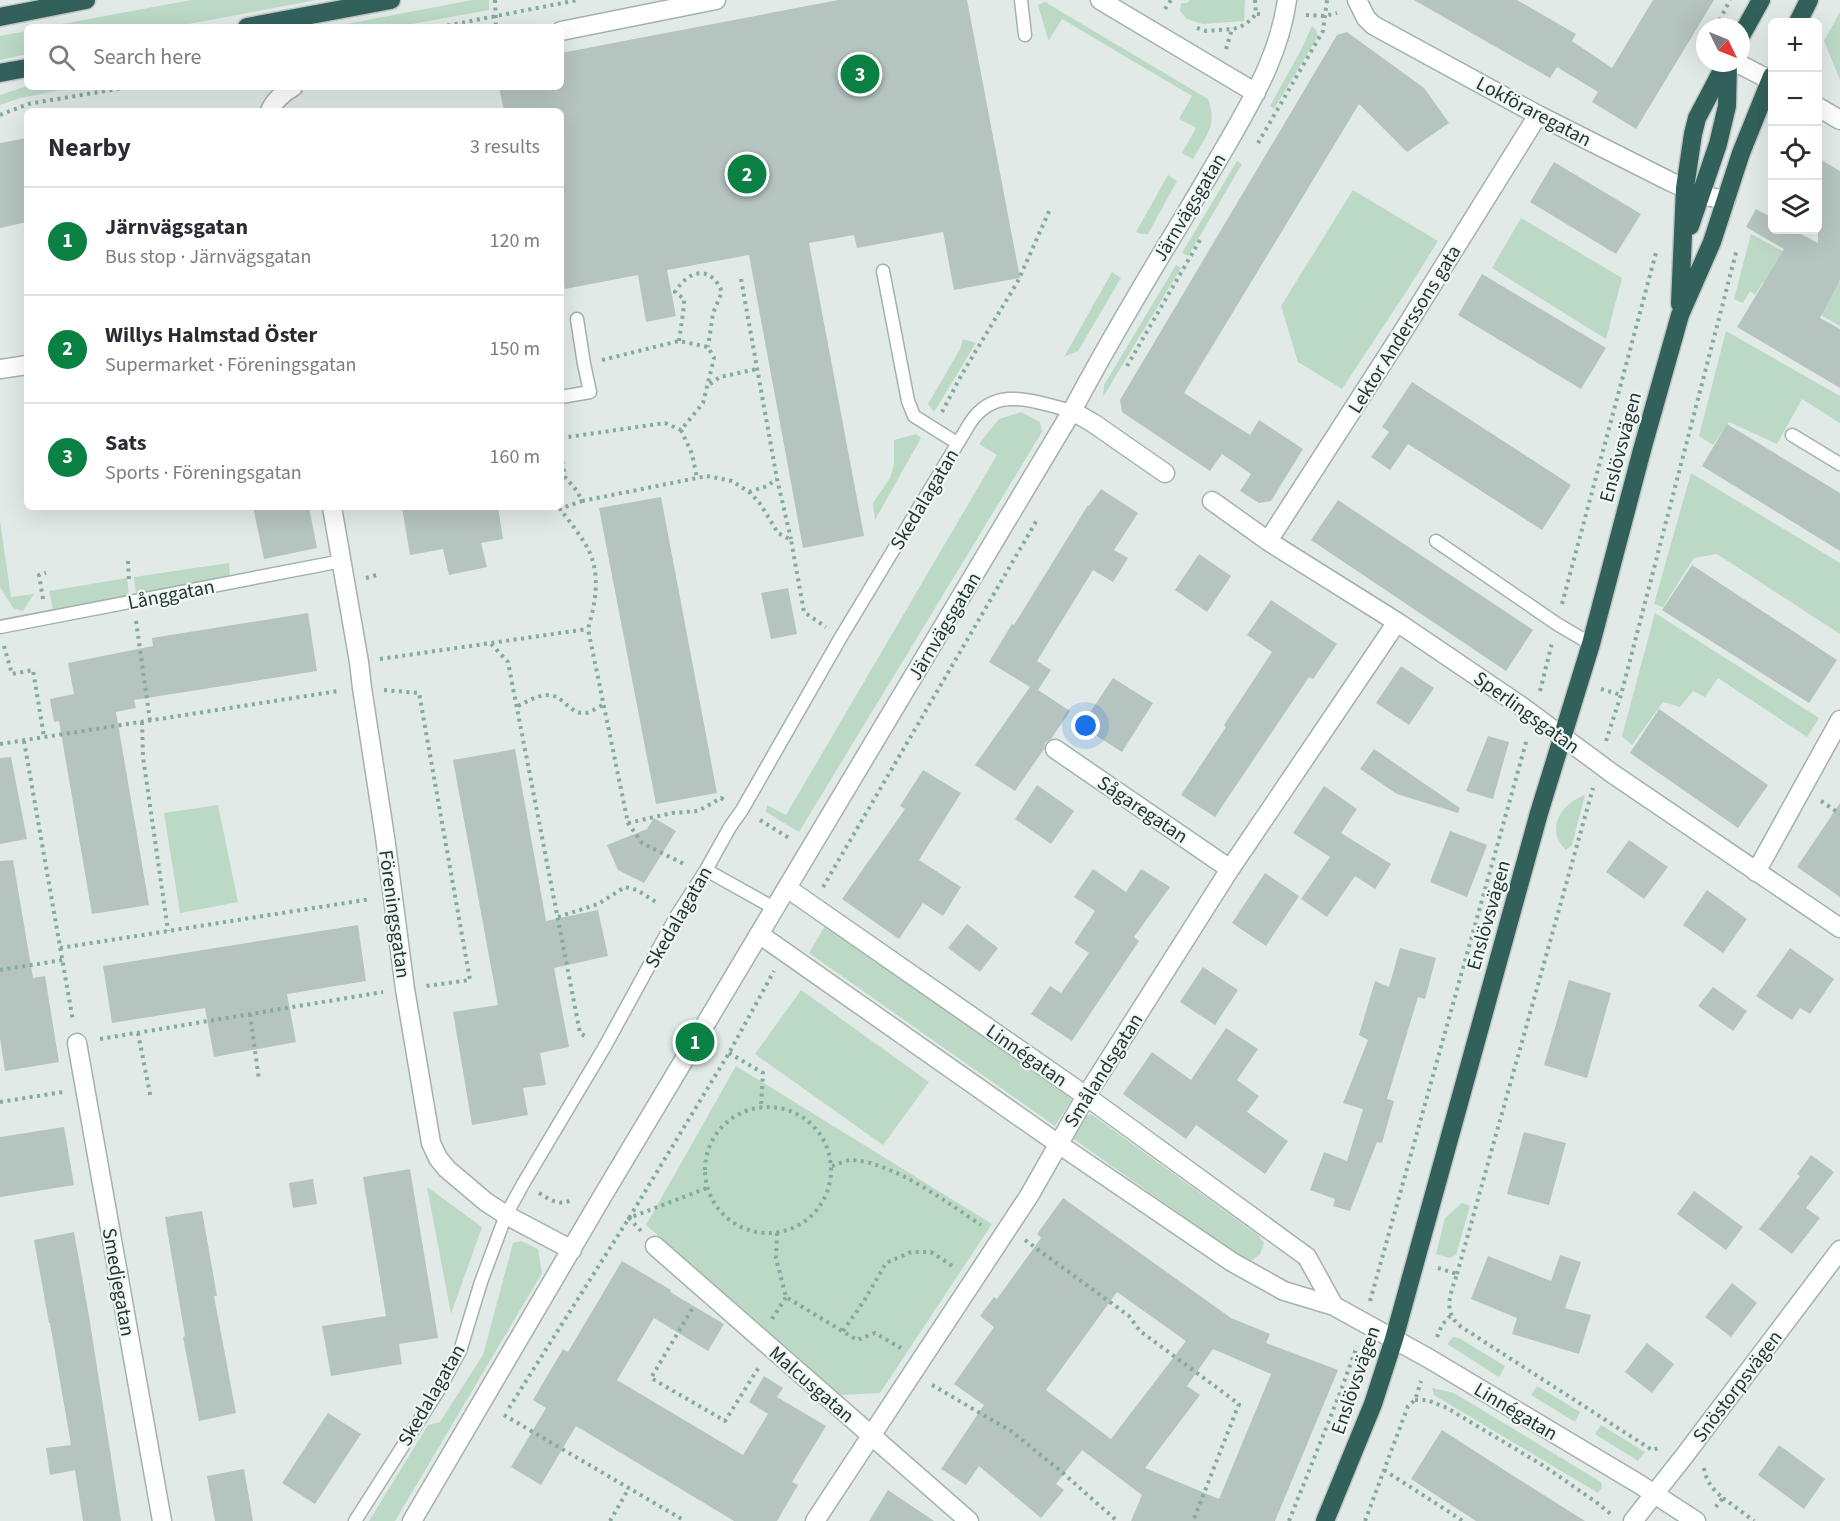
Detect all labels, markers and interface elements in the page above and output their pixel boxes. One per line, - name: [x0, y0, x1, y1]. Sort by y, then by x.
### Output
- north arrow: [1696, 18, 1750, 72]
- map controls: [1768, 18, 1822, 234]
- button: +: [1768, 18, 1822, 72]
- search box: [24, 24, 564, 90]
- icon: search: [45, 41, 78, 74]
- text: Search here: [93, 41, 201, 73]
- pin: 3: [840, 52, 880, 97]
- street label: Lokföraregatan: [1471, 70, 1596, 154]
- button: −: [1768, 72, 1822, 126]
- button: locate: [1768, 126, 1822, 180]
- text: Nearby: [48, 129, 131, 166]
- text: 3 results: [470, 133, 540, 161]
- street label: Järnvägsgatan: [1146, 148, 1233, 267]
- pin: 2: [728, 152, 766, 196]
- button: layers: [1768, 180, 1822, 234]
- text: Järnvägsgatan: [105, 211, 248, 243]
- text: 1: [62, 227, 73, 255]
- text: 120 m: [490, 227, 540, 255]
- street label: Lektor Anderssons gata: [1342, 240, 1468, 419]
- text: Bus stop · Järnvägsgatan: [105, 243, 311, 271]
- text: Willys Halmstad Öster: [105, 319, 317, 351]
- text: 2: [62, 335, 73, 363]
- text: 150 m: [490, 335, 540, 363]
- text: Supermarket · Föreningsgatan: [105, 351, 356, 379]
- street label: Enslövsvägen: [1593, 389, 1649, 506]
- text: Sats: [105, 427, 146, 459]
- text: 3: [62, 443, 73, 471]
- text: 160 m: [490, 443, 540, 471]
- street label: Skedalagatan: [884, 444, 966, 555]
- text: Sports · Föreningsgatan: [105, 459, 302, 487]
- street label: Järnvägsgatan: [901, 567, 988, 686]
- street label: Långgatan: [125, 573, 217, 617]
- street label: Sperlingsgatan: [1468, 665, 1585, 761]
- your location: [1071, 711, 1100, 740]
- street label: Sågaregatan: [1092, 769, 1193, 851]
- street label: Föreningsgatan: [371, 848, 417, 980]
- street label: Enslövsvägen: [1460, 857, 1518, 974]
- street label: Skedalagatan: [638, 861, 719, 974]
- street label: Smålandsgatan: [1058, 1008, 1150, 1133]
- street label: Linnégatan: [980, 1018, 1073, 1094]
- pin: 1: [676, 1020, 714, 1064]
- street label: Smedjegatan: [95, 1226, 141, 1339]
- street label: Enslövsvägen: [1324, 1322, 1388, 1438]
- street label: Snöstorpsvägen: [1686, 1325, 1789, 1448]
- street label: Skedalagatan: [391, 1339, 472, 1452]
- street label: Malcusgatan: [763, 1340, 860, 1430]
- street label: Linnégatan: [1468, 1376, 1563, 1448]

